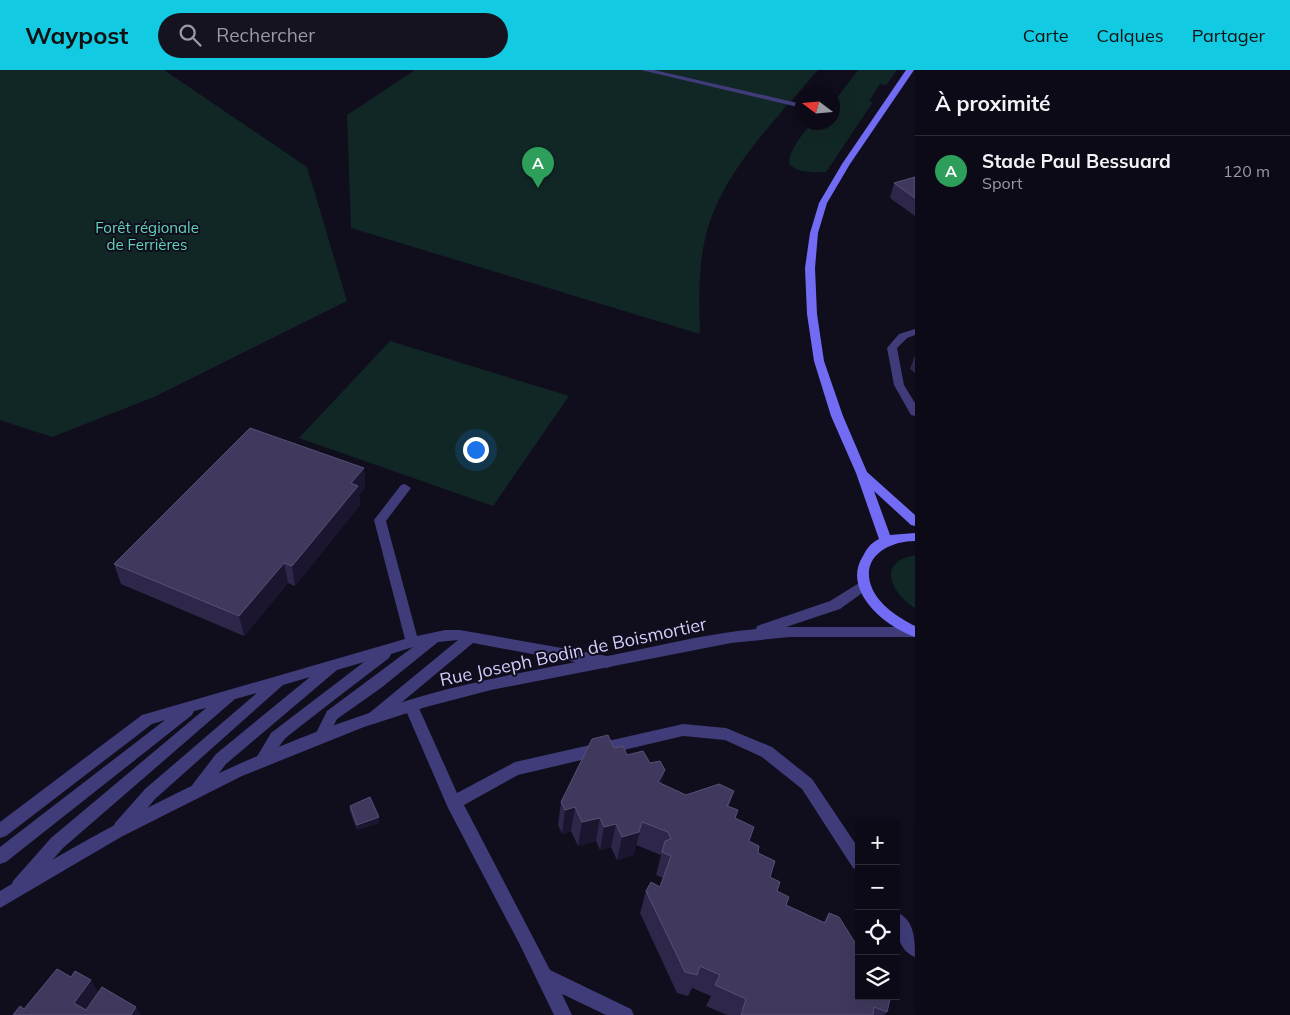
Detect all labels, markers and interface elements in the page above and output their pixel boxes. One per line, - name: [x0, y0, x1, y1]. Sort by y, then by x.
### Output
- search box: [158, 13, 508, 58]
- text: Waypost: [25, 20, 128, 50]
- icon: search: [176, 21, 204, 49]
- text: Rechercher: [216, 23, 315, 47]
- text: Carte: [1023, 24, 1069, 47]
- text: Calques: [1097, 24, 1164, 47]
- text: Partager: [1192, 24, 1265, 47]
- north arrow: [795, 85, 840, 130]
- text: À proximité: [935, 90, 1051, 116]
- pin: A: [522, 147, 554, 188]
- text: Stade Paul Bessuard: [982, 149, 1171, 173]
- text: A: [945, 161, 957, 181]
- text: 120 m: [1223, 161, 1270, 181]
- text: Sport: [982, 173, 1023, 193]
- park label: Forêt régionale de Ferrières: [95, 218, 199, 254]
- your location: [463, 437, 489, 463]
- street label: Rue Joseph Bodin de Boismortier: [437, 612, 709, 691]
- map controls: [855, 820, 900, 1000]
- button: +: [855, 820, 900, 865]
- button: −: [855, 865, 900, 910]
- button: locate: [855, 910, 900, 955]
- button: layers: [855, 955, 900, 1000]

